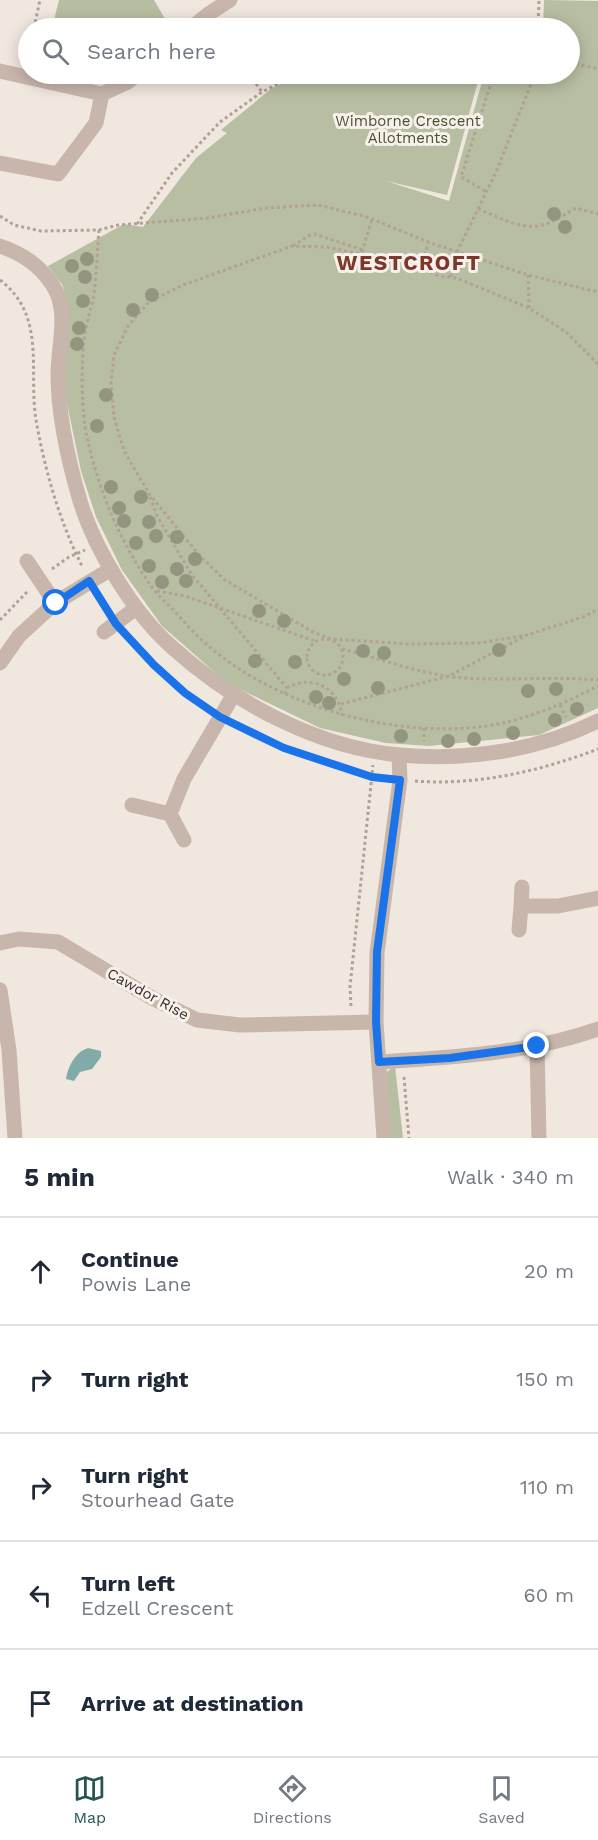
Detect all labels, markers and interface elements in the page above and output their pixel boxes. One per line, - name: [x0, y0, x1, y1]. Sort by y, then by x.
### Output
- search box: [18, 18, 580, 84]
- icon: search: [39, 35, 72, 68]
- text: Search here: [87, 39, 216, 64]
- park label: Wimborne Crescent Allotments: [335, 112, 481, 147]
- district label: WESTCROFT: [337, 250, 481, 275]
- route start: [42, 589, 68, 615]
- street label: Cawdor Rise: [104, 964, 192, 1024]
- route end: [523, 1032, 549, 1058]
- text: 5 min: [24, 1162, 95, 1192]
- text: Walk · 340 m: [447, 1165, 574, 1189]
- text: Continue: [81, 1247, 179, 1272]
- icon: ahead: [24, 1255, 57, 1288]
- text: 20 m: [524, 1259, 574, 1283]
- text: Powis Lane: [81, 1272, 191, 1296]
- icon: right: [24, 1363, 57, 1396]
- text: Turn right: [81, 1367, 188, 1392]
- text: 150 m: [516, 1367, 574, 1391]
- text: Turn right: [81, 1463, 188, 1488]
- icon: right: [24, 1471, 57, 1504]
- text: 110 m: [520, 1475, 574, 1499]
- text: Stourhead Gate: [81, 1488, 235, 1512]
- text: Turn left: [81, 1571, 175, 1596]
- icon: left: [24, 1579, 57, 1612]
- text: 60 m: [524, 1583, 574, 1607]
- text: Edzell Crescent: [81, 1596, 233, 1620]
- icon: arrive: [24, 1687, 57, 1720]
- text: Arrive at destination: [81, 1691, 304, 1716]
- tab: Map: [73, 1772, 106, 1827]
- tab: Directions: [253, 1772, 332, 1827]
- tab: Saved: [478, 1772, 525, 1827]

